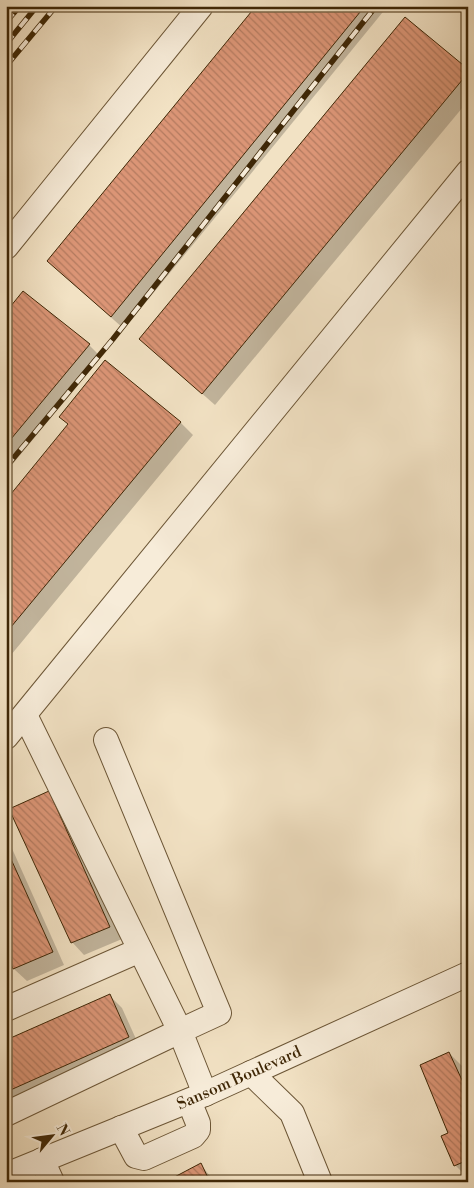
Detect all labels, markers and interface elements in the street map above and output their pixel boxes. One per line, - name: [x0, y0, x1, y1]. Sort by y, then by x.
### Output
- street label: Sansom Boulevard: [174, 1042, 304, 1114]
- north arrow: [28, 1110, 78, 1160]
- text: N: [52, 1121, 73, 1139]

